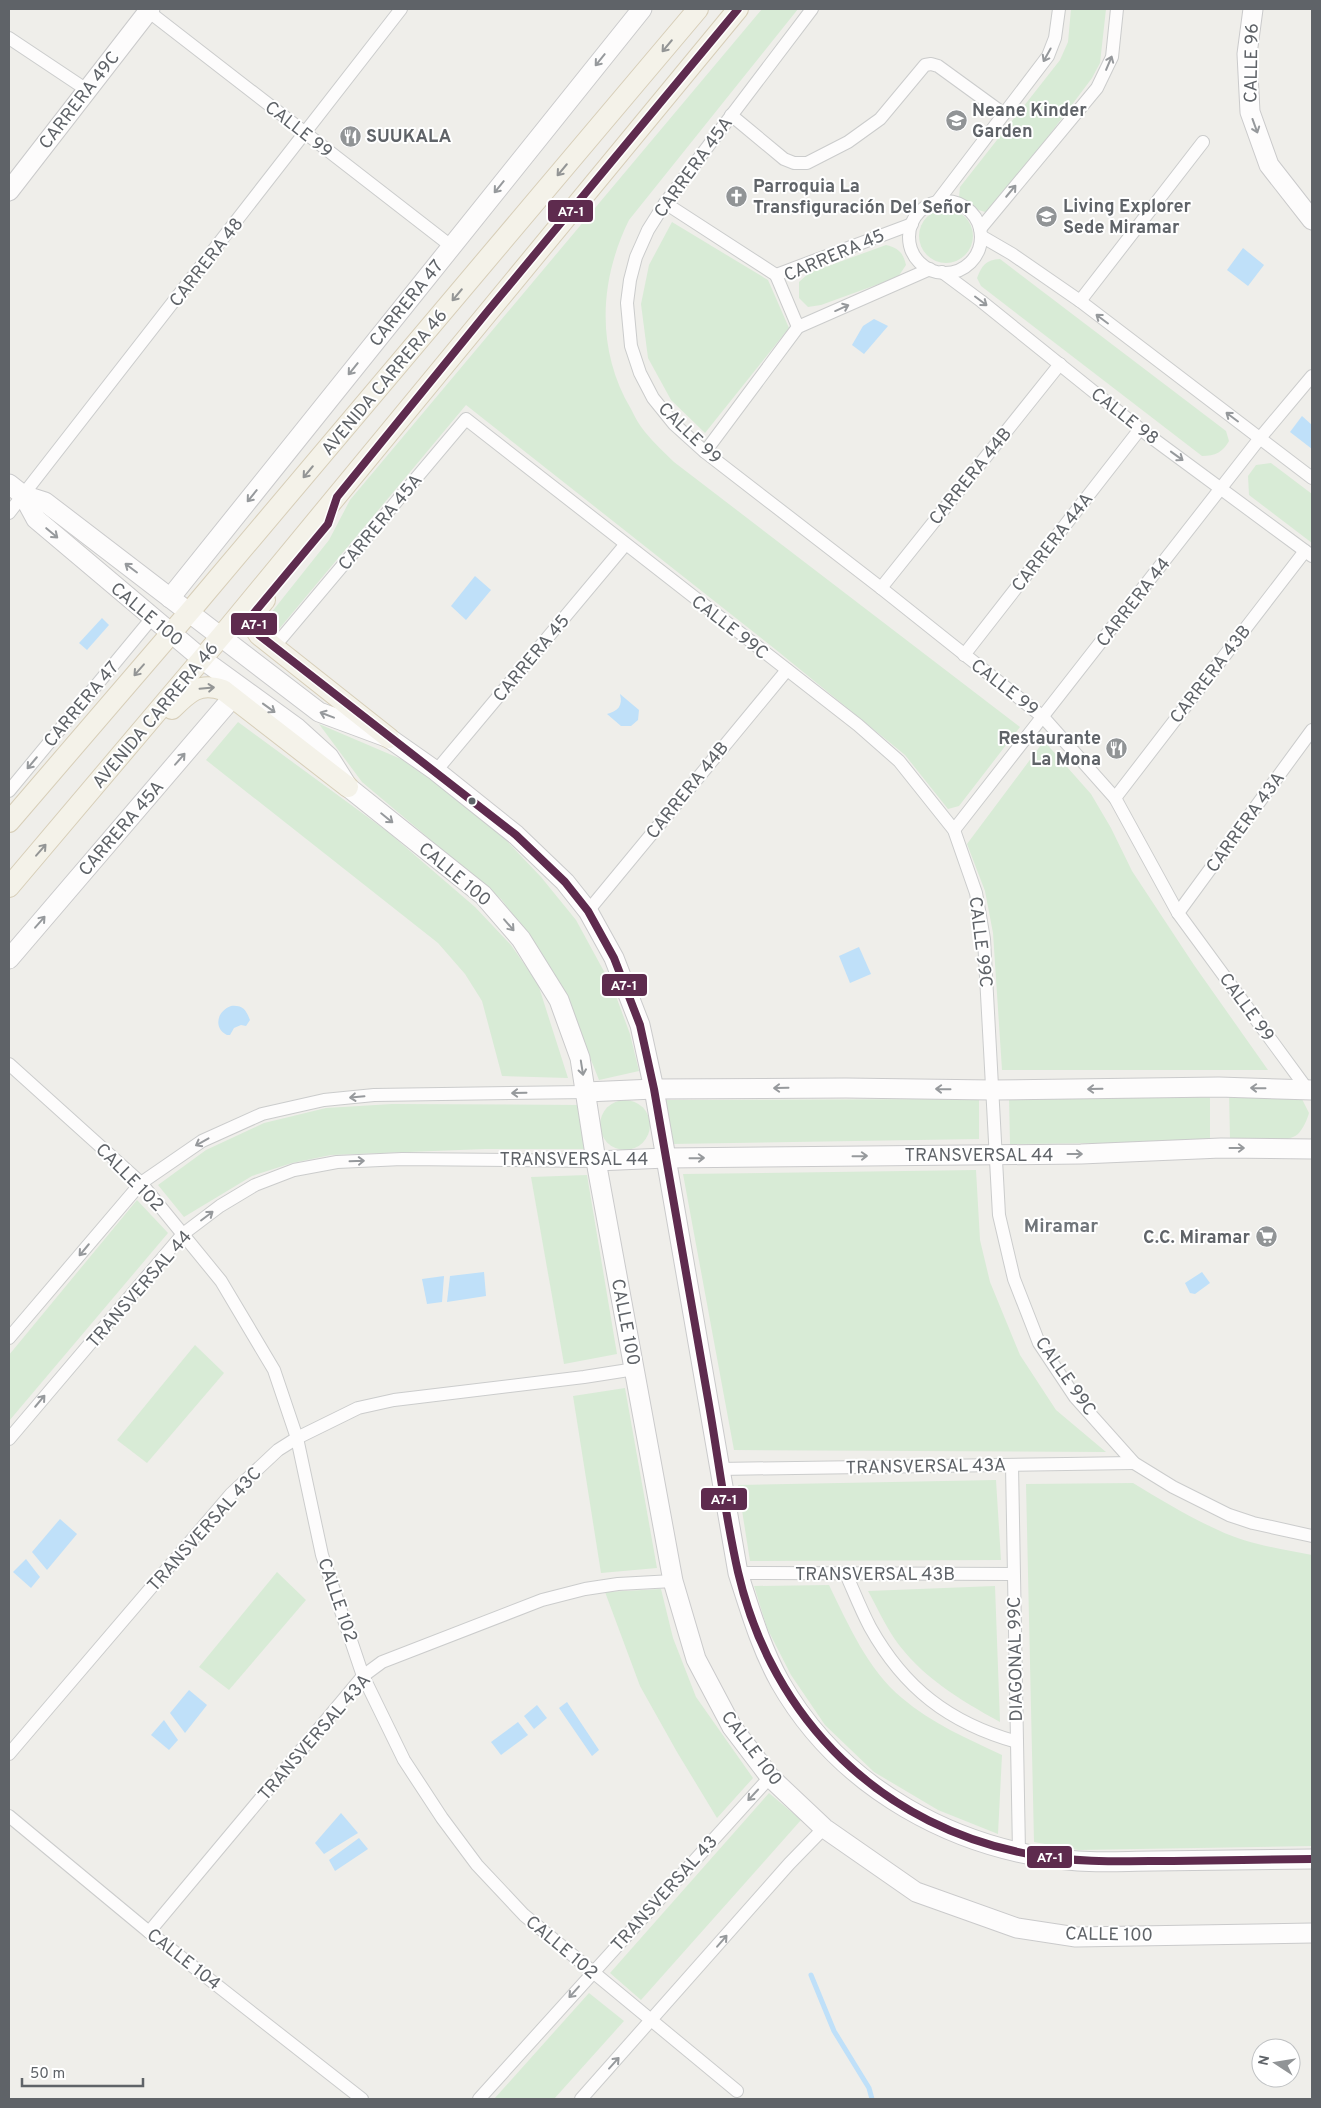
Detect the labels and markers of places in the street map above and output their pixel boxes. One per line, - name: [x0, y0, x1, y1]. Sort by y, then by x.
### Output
- place label: Neane Kinder Garden: [972, 100, 1087, 144]
- school or university icon: Neane Kinder Garden: [944, 108, 968, 132]
- restaurant icon: SUUKALA: [338, 124, 362, 148]
- place label: SUUKALA: [366, 126, 452, 149]
- place label: Parroquia La Transfiguración Del Señor: [753, 176, 971, 220]
- church icon: Parroquia La Transfiguración Del Señor: [725, 184, 749, 208]
- place label: Living Explorer Sede Miramar: [1063, 196, 1191, 240]
- school or university icon: Living Explorer Sede Miramar: [1035, 204, 1059, 228]
- place label: Restaurante La Mona: [998, 728, 1101, 772]
- restaurant icon: Restaurante La Mona: [1105, 736, 1129, 760]
- unlabelled marker: [467, 796, 477, 806]
- supermarket icon: C.C. Miramar: [1254, 1225, 1278, 1249]
- place label: C.C. Miramar: [1143, 1227, 1250, 1250]

